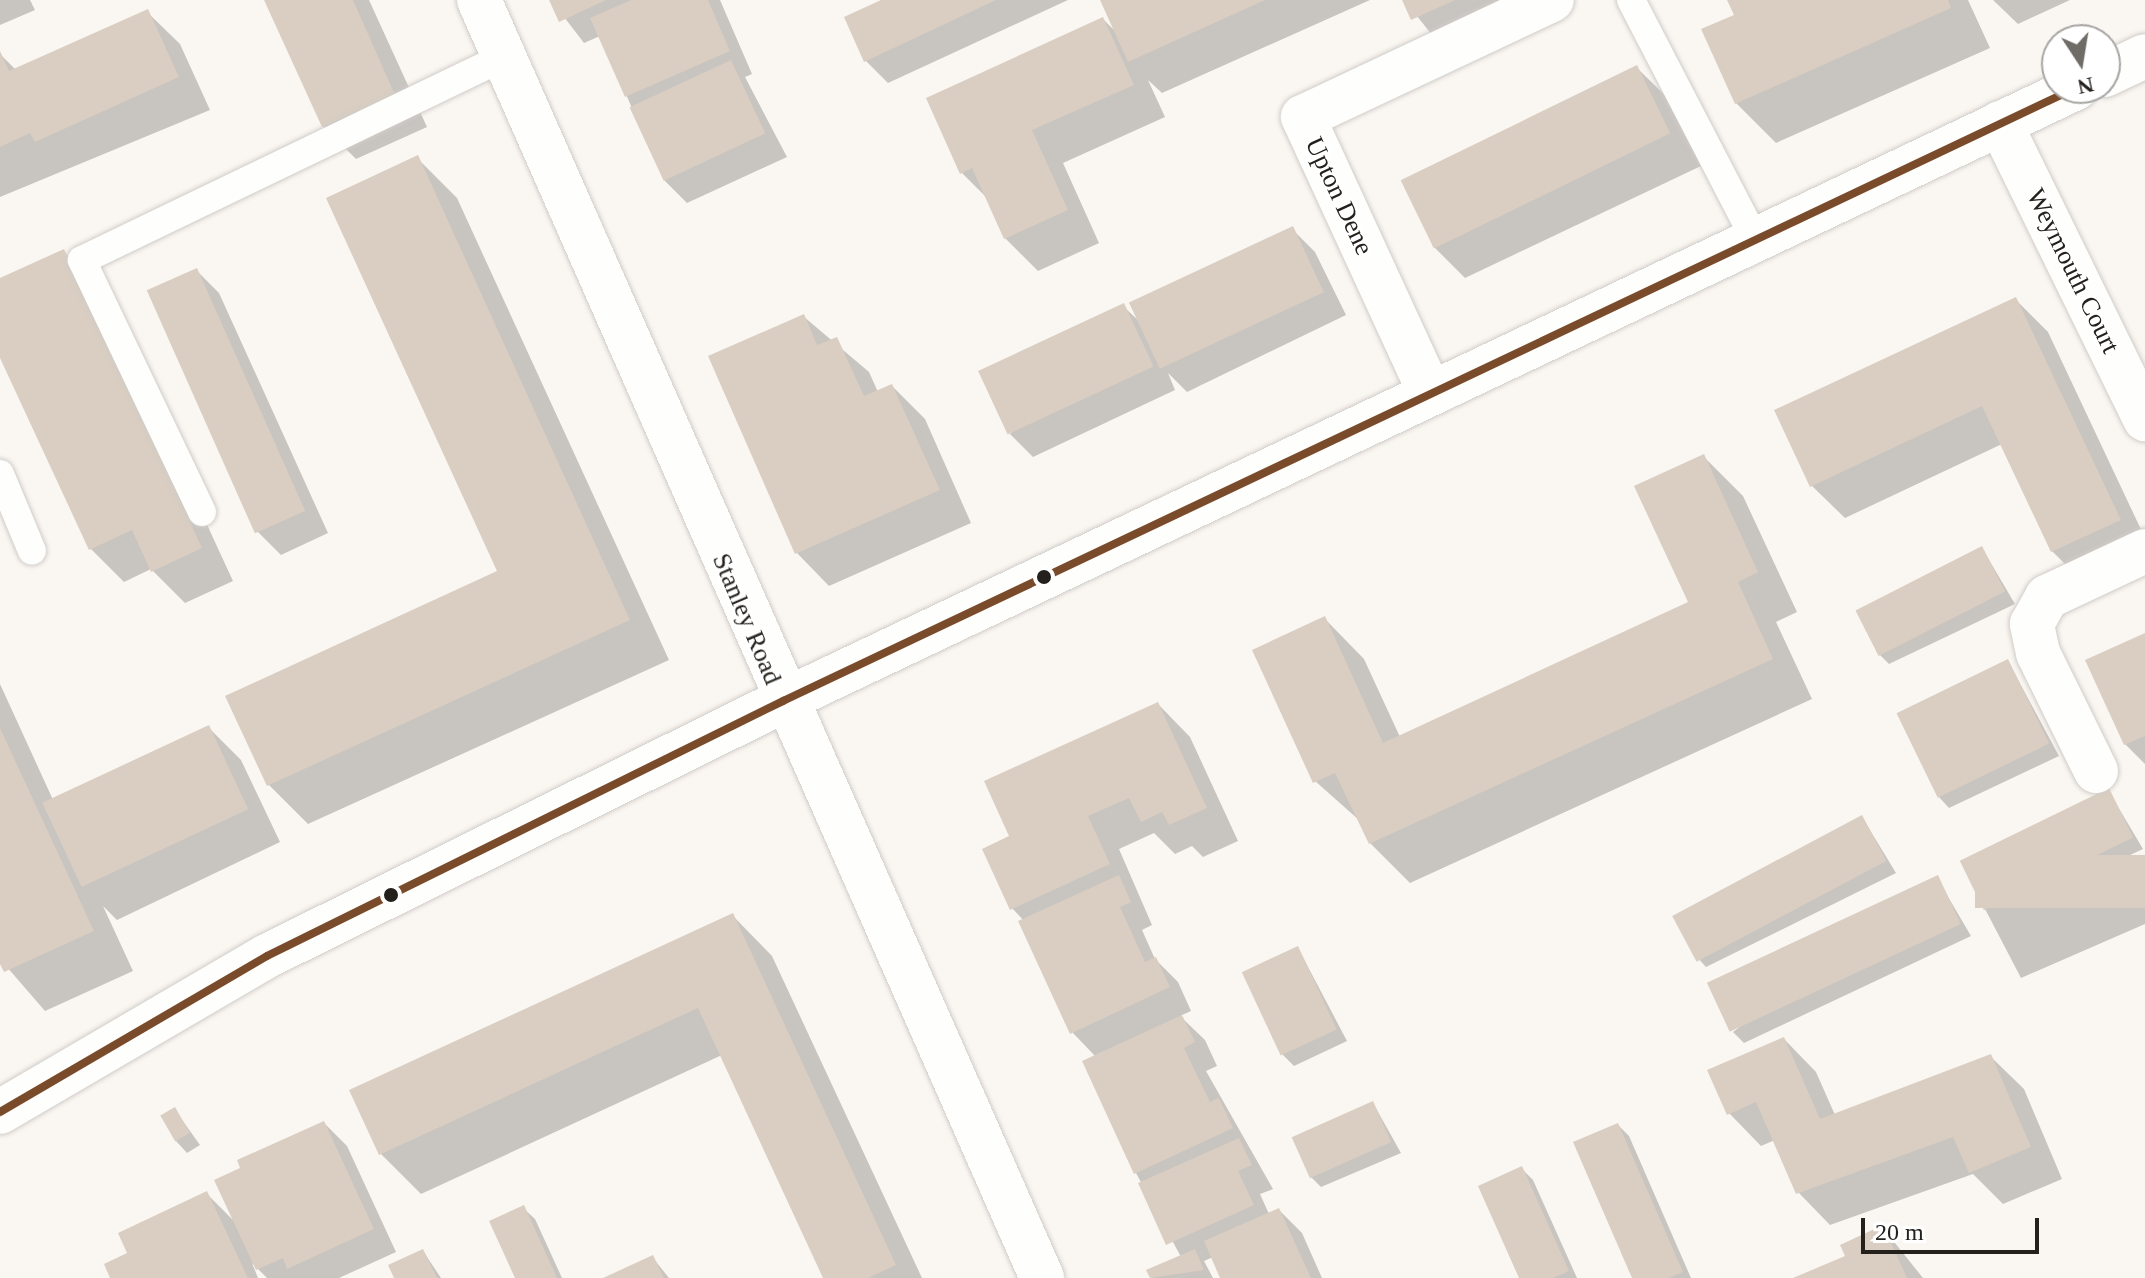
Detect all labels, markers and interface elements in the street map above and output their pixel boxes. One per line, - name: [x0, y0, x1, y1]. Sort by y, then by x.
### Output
- north arrow: [2041, 24, 2121, 104]
- text: N: [2075, 72, 2096, 100]
- street label: Upton Dene: [1298, 132, 1380, 260]
- street label: Weymouth Court: [2020, 184, 2126, 358]
- street label: Stanley Road: [705, 549, 789, 689]
- unlabelled marker: [1036, 569, 1052, 585]
- unlabelled marker: [383, 887, 399, 903]
- scale bar: [1865, 1202, 2043, 1252]
- text: 20 m: [1875, 1219, 1924, 1245]

